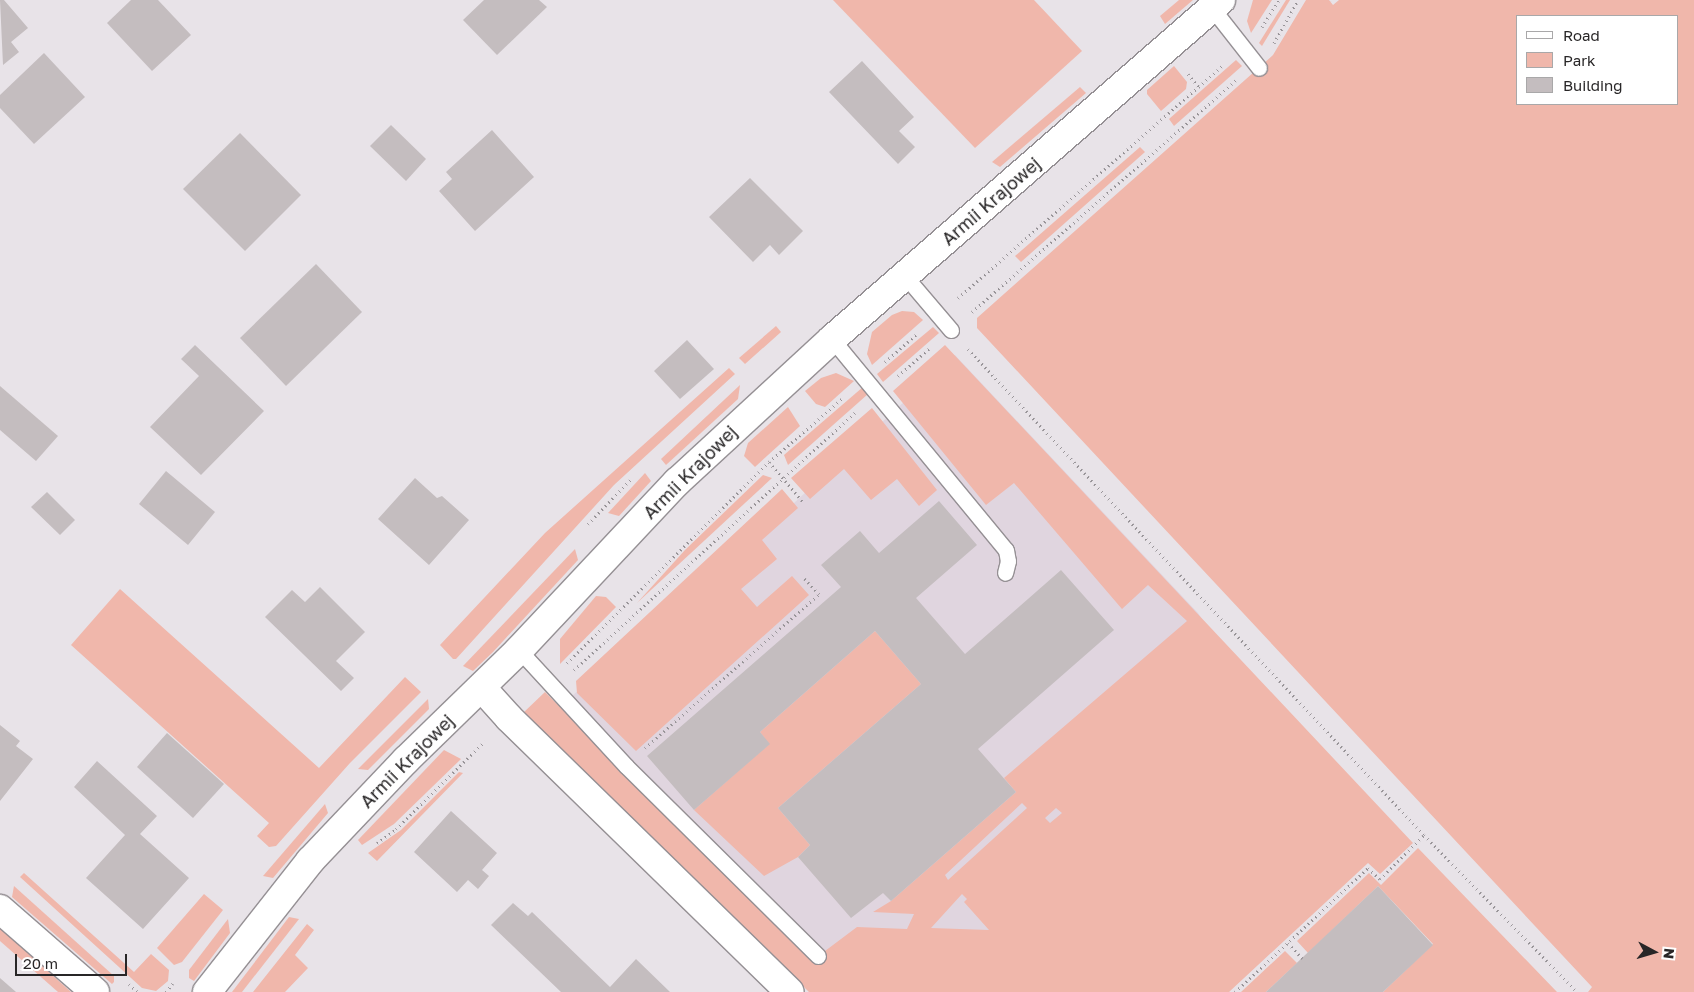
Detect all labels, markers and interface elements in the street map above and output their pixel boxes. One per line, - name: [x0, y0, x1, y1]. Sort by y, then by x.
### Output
- legend: [1516, 15, 1679, 105]
- text: Road: [1563, 26, 1600, 44]
- text: Park: [1563, 51, 1595, 69]
- text: Building: [1563, 76, 1623, 94]
- street label: Armii Krajowej: [937, 152, 1045, 250]
- street label: Armii Krajowej: [639, 421, 741, 523]
- street label: Armii Krajowej: [356, 710, 458, 812]
- north arrow: [1629, 927, 1679, 977]
- scale bar: [18, 944, 130, 976]
- text: N: [1660, 947, 1678, 960]
- text: 20 m: [23, 954, 58, 972]

